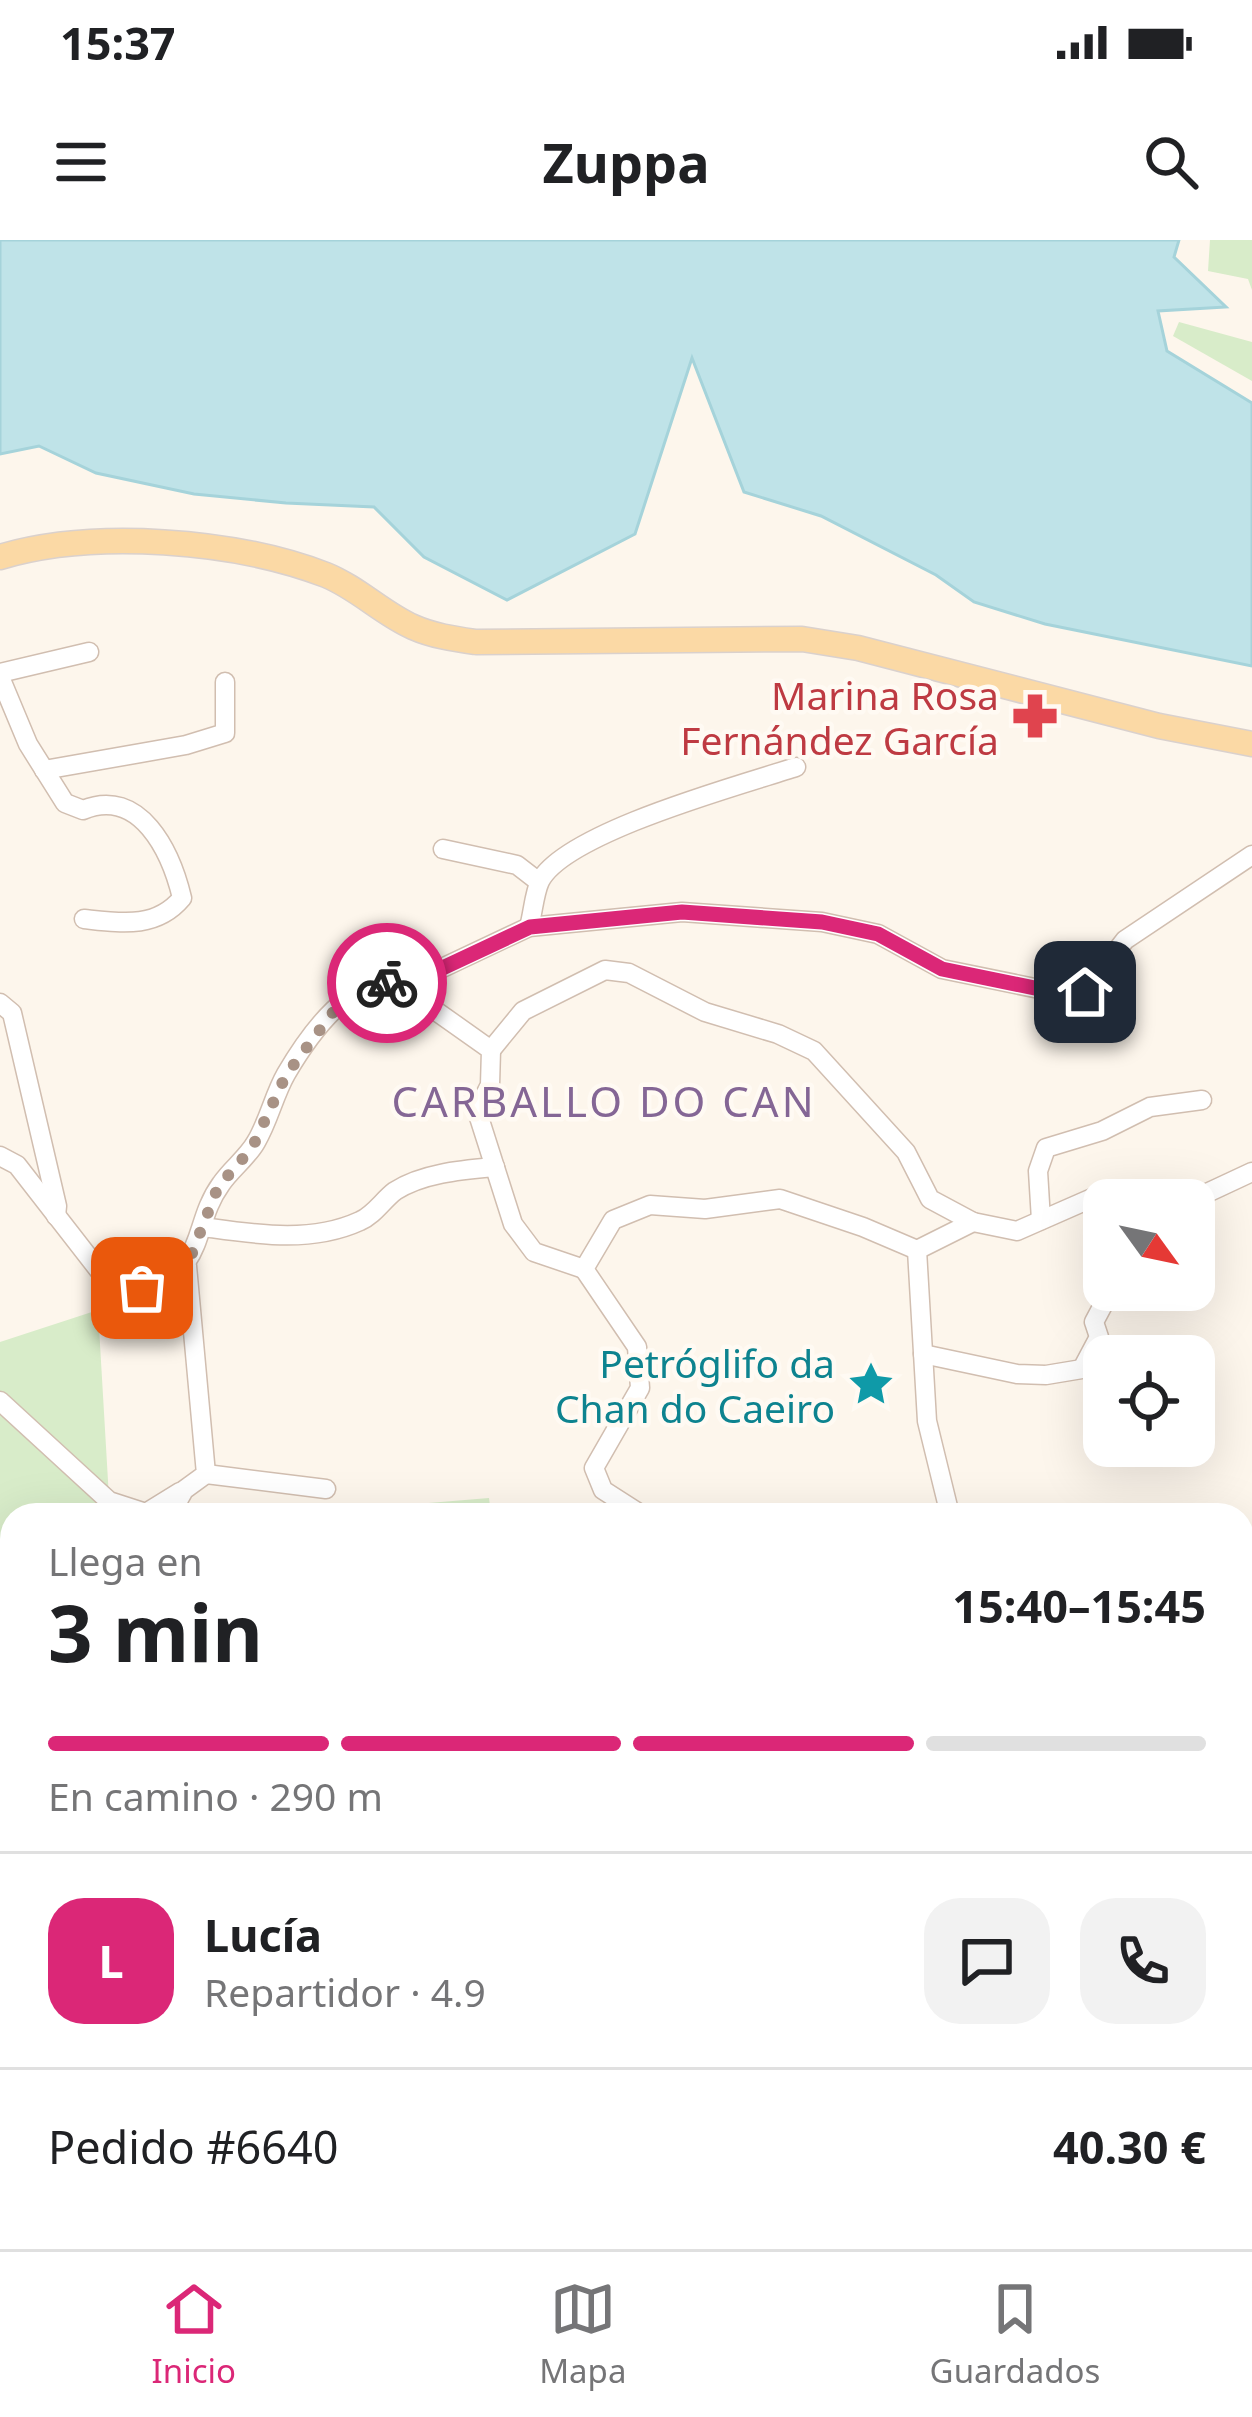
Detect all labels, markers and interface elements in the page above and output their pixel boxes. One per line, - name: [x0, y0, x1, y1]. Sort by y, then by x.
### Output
- text: 15:37: [60, 12, 176, 73]
- text: Zuppa: [543, 125, 709, 199]
- icon: menu: [48, 129, 114, 195]
- icon: search: [1138, 129, 1204, 195]
- place label: Marina Rosa Fernández García: [680, 668, 999, 766]
- pharmacy icon: Marina Rosa Fernández García: [1010, 691, 1060, 741]
- courier: [327, 923, 447, 1043]
- pin: [1034, 941, 1136, 1043]
- icon: bike: [354, 950, 420, 1016]
- icon: home: [1052, 959, 1118, 1025]
- district label: CARBALLO DO CAN: [391, 1072, 817, 1129]
- north arrow: [1083, 1179, 1215, 1311]
- map controls: [1083, 1179, 1215, 1467]
- pin: [91, 1237, 193, 1339]
- icon: bag: [109, 1255, 175, 1321]
- button: locate: [1083, 1335, 1215, 1467]
- place label: Petróglifo da Chan do Caeiro: [555, 1336, 835, 1434]
- place icon: Petróglifo da Chan do Caeiro: [846, 1359, 896, 1409]
- text: Llega en: [48, 1534, 203, 1587]
- text: 15:40–15:45: [952, 1575, 1206, 1636]
- text: 3 min: [48, 1579, 263, 1685]
- text: En camino · 290 m: [48, 1769, 383, 1822]
- button: chat: [924, 1898, 1050, 2024]
- button: phone: [1080, 1898, 1206, 2024]
- text: Lucía: [204, 1904, 322, 1965]
- text: L: [98, 1930, 124, 1991]
- text: Repartidor · 4.9: [204, 1965, 486, 2018]
- text: Pedido #6640: [48, 2116, 339, 2177]
- text: 40.30 €: [1053, 2116, 1206, 2177]
- tab: Inicio: [152, 2276, 236, 2393]
- tab: Mapa: [539, 2276, 626, 2393]
- tab: Guardados: [930, 2276, 1100, 2393]

